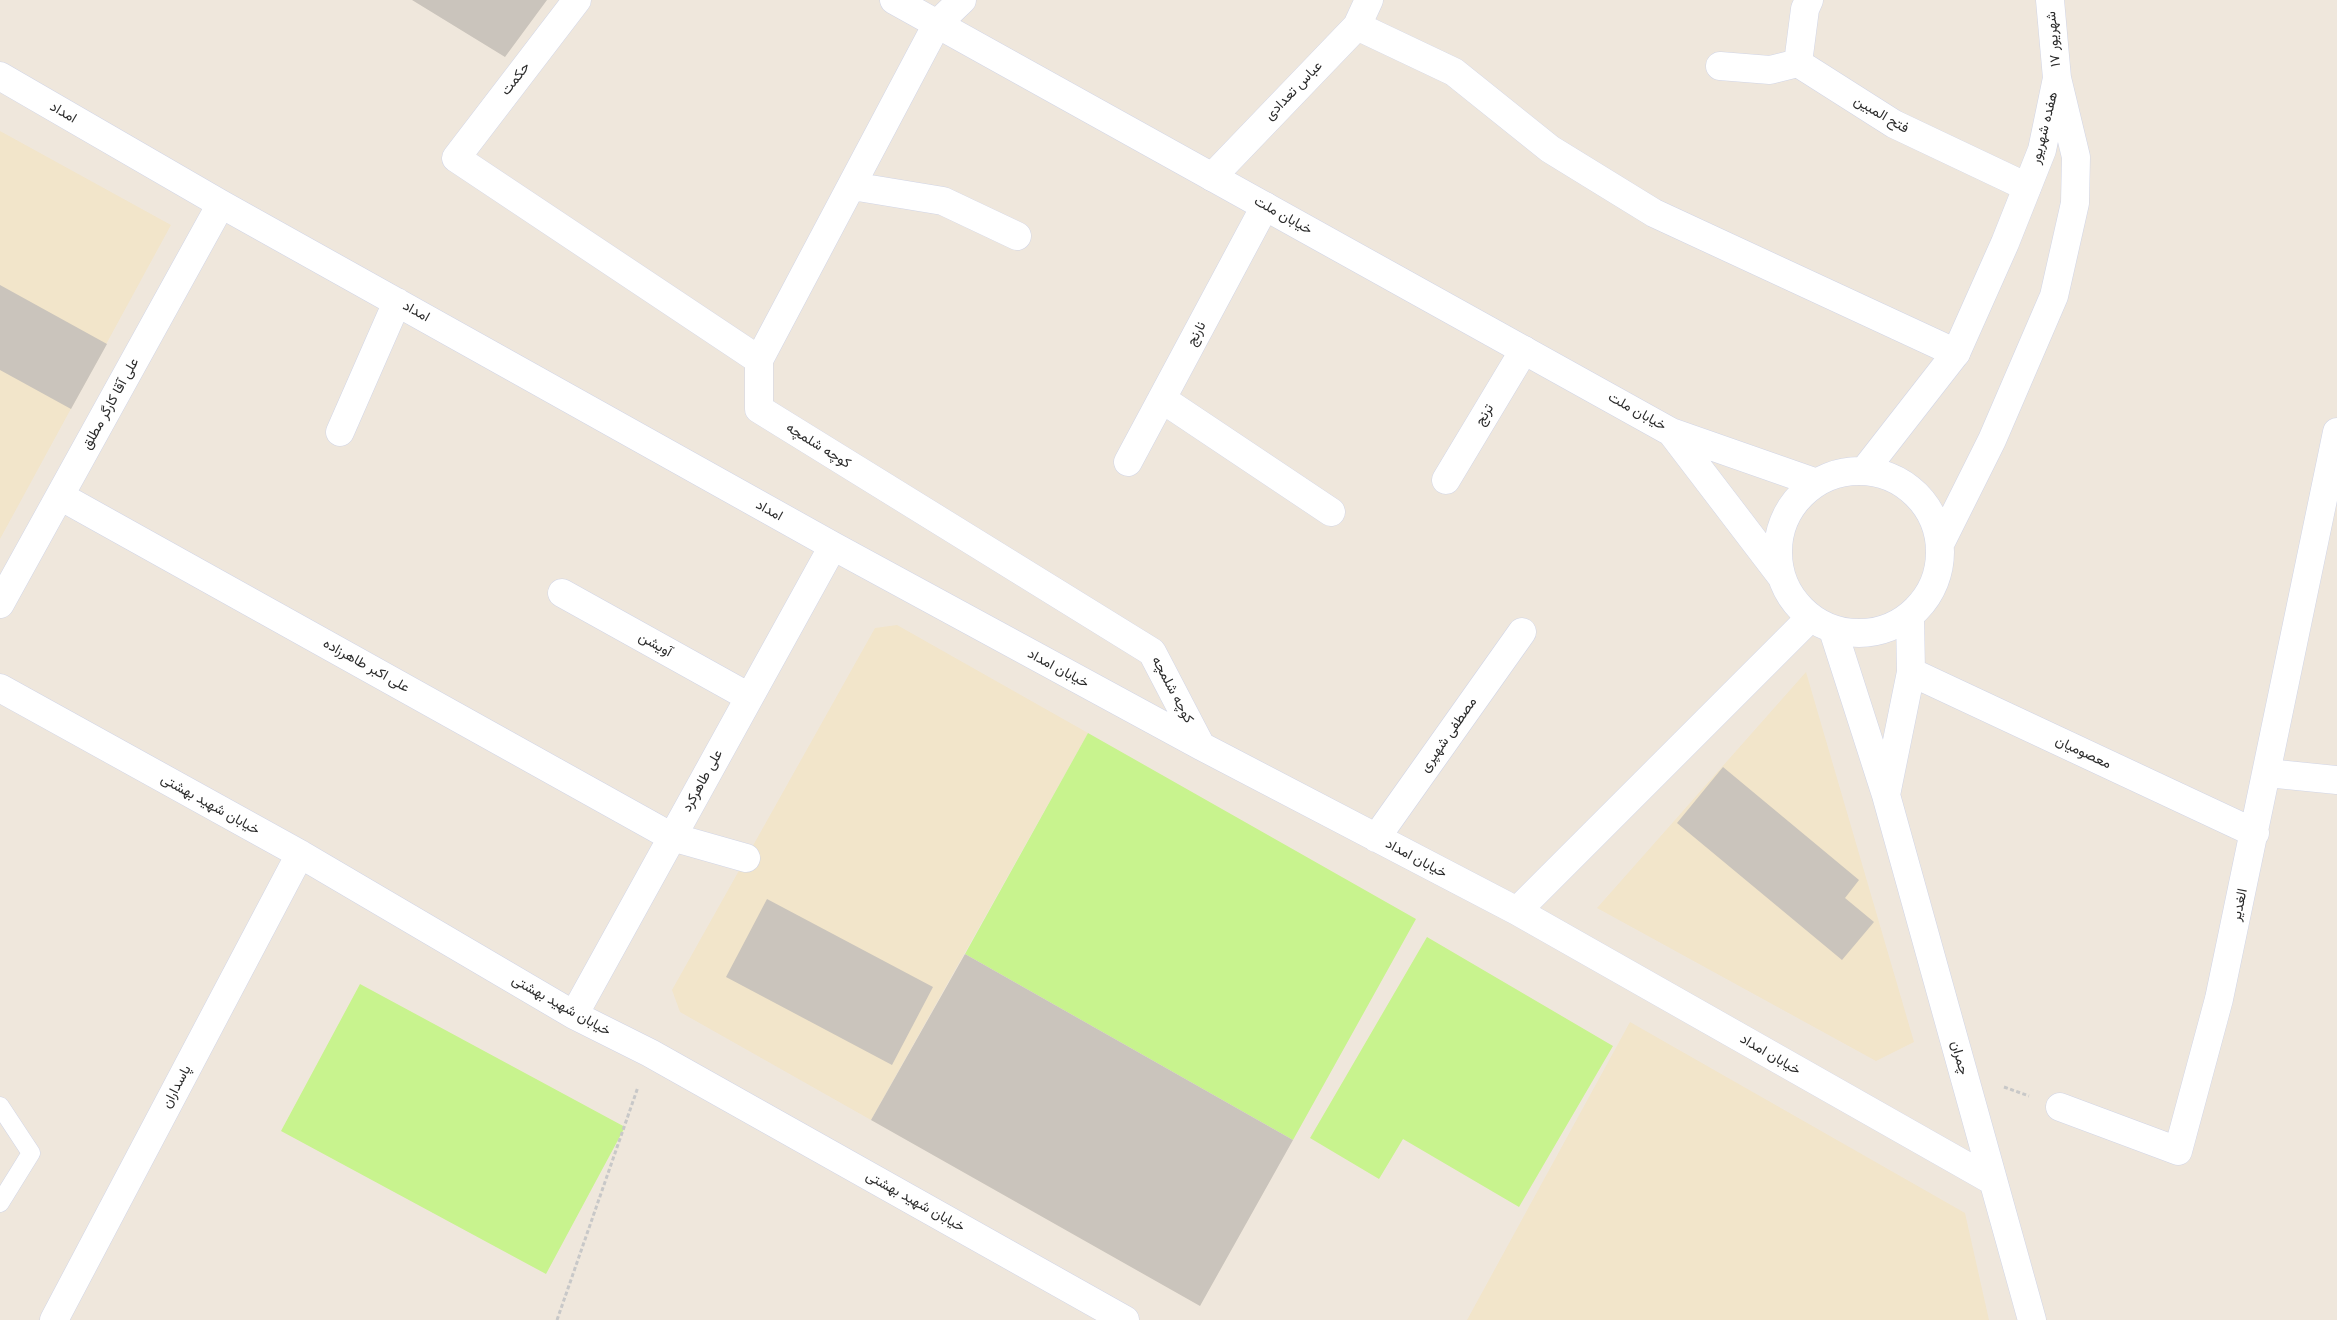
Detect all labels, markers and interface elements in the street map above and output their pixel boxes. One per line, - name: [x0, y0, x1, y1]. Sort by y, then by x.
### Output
- street label: ۱۷ شهریور: [2043, 11, 2065, 67]
- street label: عباس تعدادی: [1262, 58, 1326, 124]
- street label: حکمت: [498, 59, 534, 99]
- street label: هفده شهریور: [2028, 90, 2062, 166]
- street label: فتح المبین: [1851, 93, 1911, 137]
- street label: امداد: [47, 99, 79, 127]
- street label: خیابان ملت: [1251, 193, 1315, 239]
- street label: امداد: [400, 298, 432, 326]
- street label: نارنج: [1184, 319, 1210, 349]
- street label: علی آقا کارگر مطلق: [79, 355, 143, 453]
- street label: خیابان ملت: [1605, 389, 1669, 435]
- street label: ترنج: [1472, 401, 1498, 429]
- street label: کوچه شلمچه: [783, 419, 853, 473]
- street label: امداد: [753, 497, 785, 525]
- street label: آویشن: [635, 629, 675, 661]
- street label: علی اکبر طاهرزاده: [320, 635, 412, 697]
- street label: خیابان امداد: [1024, 646, 1092, 692]
- street label: کوچه شلمچه: [1147, 654, 1197, 726]
- street label: مصطفی شهپری: [1417, 694, 1481, 776]
- street label: معصومیان: [2053, 733, 2113, 773]
- street label: علی طاهرکرد: [679, 747, 727, 815]
- street label: خیابان شهید بهشتی: [158, 771, 262, 839]
- street label: خیابان امداد: [1382, 836, 1450, 882]
- street label: الغدیر: [2228, 887, 2252, 923]
- street label: خیابان شهید بهشتی: [509, 972, 613, 1040]
- street label: خیابان امداد: [1737, 1031, 1803, 1079]
- street label: چمران: [1946, 1039, 1972, 1077]
- street label: پاسداران: [159, 1063, 195, 1111]
- street label: خیابان شهید بهشتی: [863, 1168, 967, 1236]

